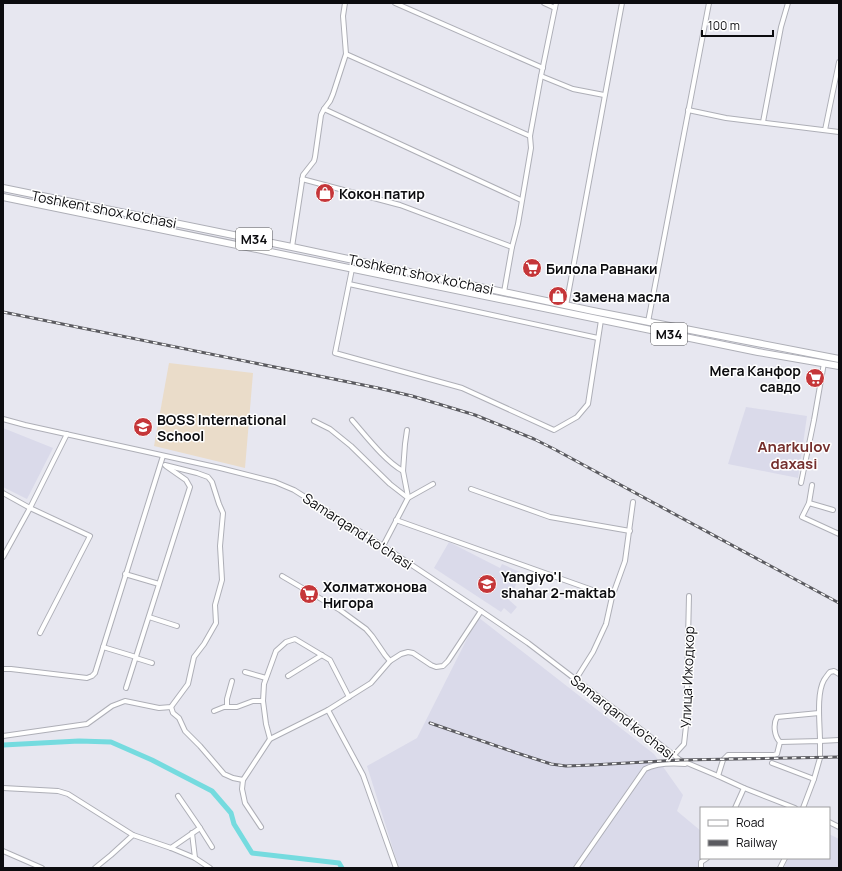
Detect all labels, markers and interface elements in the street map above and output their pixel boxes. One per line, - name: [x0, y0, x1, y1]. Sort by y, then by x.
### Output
- scale bar: [702, 12, 773, 38]
- text: 100 m: [708, 17, 740, 34]
- shop icon: Кокон патир: [314, 182, 336, 204]
- place label: Кокон патир: [339, 184, 425, 203]
- street label: Toshkent shox ko'chasi: [30, 186, 178, 232]
- road number: M34: [236, 228, 272, 250]
- street label: Toshkent shox ko'chasi: [347, 249, 495, 299]
- supermarket icon: Билола Равнаки: [521, 257, 543, 279]
- place label: Билола Равнаки: [546, 259, 658, 278]
- shop icon: Замена масла: [547, 285, 569, 307]
- place label: Замена масла: [572, 287, 670, 306]
- road number: M34: [651, 323, 687, 345]
- place label: Мега Канфор савдо: [710, 361, 801, 396]
- supermarket icon: Мега Канфор савдо: [804, 367, 826, 389]
- place label: BOSS International School: [157, 410, 286, 445]
- school or university icon: BOSS International School: [132, 416, 154, 438]
- district label: Anarkulov daxasi: [758, 436, 831, 474]
- street label: Samarqand ko'chasi: [299, 488, 417, 574]
- place label: Yangiyo'l shahar 2-maktab: [501, 567, 616, 602]
- school or university icon: Yangiyo'l shahar 2-maktab: [476, 573, 498, 595]
- place label: Холматжонова Нигора: [323, 577, 427, 612]
- supermarket icon: Холматжонова Нигора: [298, 583, 320, 605]
- street label: Улица Ижодкор: [676, 626, 698, 728]
- street label: Samarqand ko'chasi: [567, 670, 679, 764]
- legend: [700, 807, 830, 859]
- text: Road: [736, 814, 764, 831]
- text: Railway: [736, 834, 778, 851]

